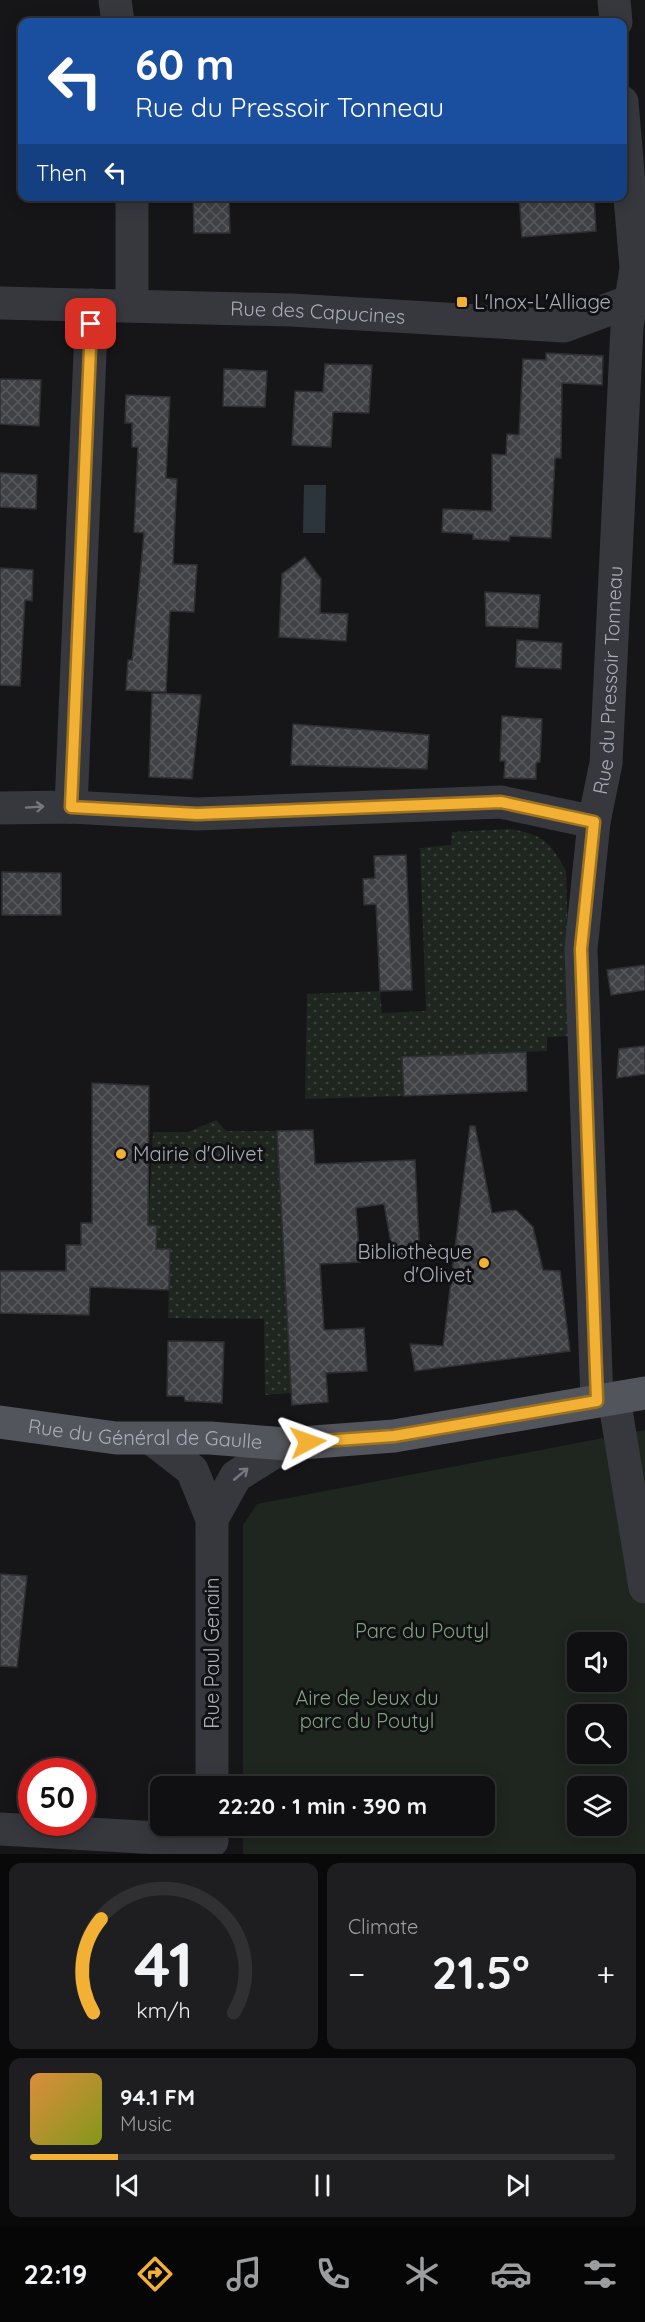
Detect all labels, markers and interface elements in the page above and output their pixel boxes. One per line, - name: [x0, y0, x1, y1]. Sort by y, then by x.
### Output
- text: 60 m: [135, 38, 235, 91]
- icon: left: [36, 42, 114, 120]
- text: Rue du Pressoir Tonneau: [135, 90, 444, 124]
- icon: left: [99, 156, 132, 189]
- text: Then: [36, 159, 87, 187]
- place label: L'Inox-L'Alliage: [474, 289, 611, 314]
- marker: L'Inox-L'Alliage: [455, 295, 469, 309]
- street label: Rue des Capucines: [230, 296, 406, 329]
- pin: [65, 298, 116, 349]
- icon: arrive: [74, 307, 107, 340]
- street label: Rue du Pressoir Tonneau: [587, 565, 627, 796]
- one-way arrow: [25, 801, 45, 812]
- place label: Mairie d'Olivet: [133, 1141, 264, 1166]
- marker: Mairie d'Olivet: [114, 1147, 128, 1161]
- place label: Bibliothèque d'Olivet: [357, 1239, 472, 1287]
- marker: Bibliothèque d'Olivet: [477, 1256, 491, 1270]
- position arrow: [276, 1410, 340, 1474]
- street label: Rue du Général de Gaulle: [27, 1413, 263, 1454]
- one-way arrow: [233, 1467, 248, 1481]
- street label: Rue Paul Genain: [199, 1577, 224, 1729]
- park label: Parc du Poutyl: [355, 1618, 489, 1643]
- map controls: [567, 1632, 627, 1836]
- button: sound: [567, 1632, 627, 1692]
- park label: Aire de Jeux du parc du Poutyl: [295, 1685, 439, 1733]
- button: search: [567, 1704, 627, 1764]
- speed limit sign: 50: [18, 1758, 96, 1836]
- button: layers: [567, 1776, 627, 1836]
- text: 22:20 · 1 min · 390 m: [218, 1792, 427, 1820]
- text: Climate: [348, 1914, 418, 1939]
- text: 41: [134, 1925, 193, 2003]
- text: 21.5°: [432, 1944, 530, 2000]
- text: −: [348, 1953, 365, 1994]
- text: +: [596, 1953, 615, 1994]
- text: km/h: [136, 1997, 191, 2023]
- text: 94.1 FM: [120, 2083, 195, 2111]
- text: Music: [120, 2111, 172, 2136]
- icon: previous: [111, 2169, 144, 2202]
- icon: pause: [306, 2169, 339, 2202]
- icon: next: [501, 2169, 534, 2202]
- icon: directions: [134, 2253, 176, 2295]
- icon: music: [223, 2253, 265, 2295]
- icon: phone: [312, 2253, 354, 2295]
- icon: climate: [401, 2253, 443, 2295]
- icon: car: [490, 2253, 532, 2295]
- icon: filters: [579, 2253, 621, 2295]
- text: 22:19: [24, 2257, 87, 2291]

